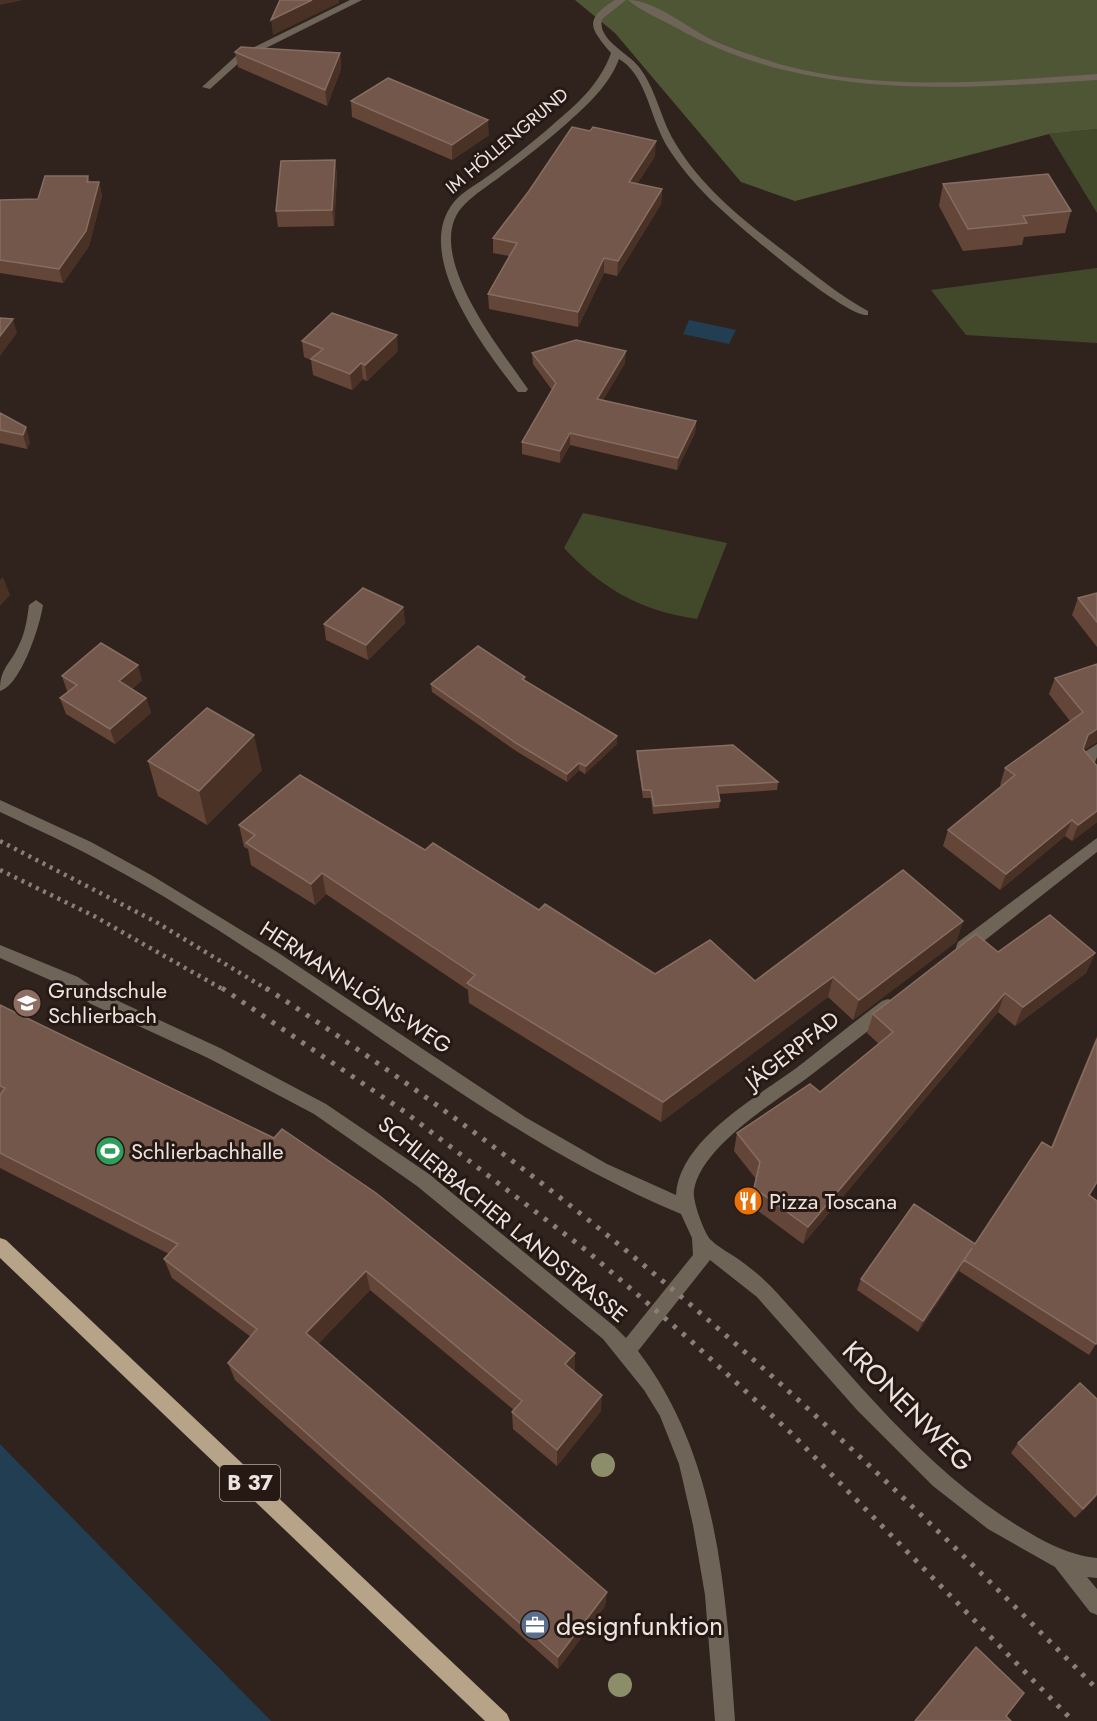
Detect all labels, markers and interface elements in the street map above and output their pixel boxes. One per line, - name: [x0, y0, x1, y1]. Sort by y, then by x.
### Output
- street label: IM HÖLLENGRUND: [440, 82, 574, 200]
- street label: HERMANN-LÖNS-WEG: [254, 913, 458, 1061]
- place label: Grundschule Schlierbach: [48, 974, 167, 1031]
- school or university icon: Grundschule Schlierbach: [11, 987, 43, 1019]
- street label: JÄGERPFAD: [736, 1003, 846, 1099]
- street label: SCHLIERBACHER LANDSTRASSE: [371, 1108, 635, 1330]
- sports icon: Schlierbachhalle: [94, 1135, 126, 1167]
- place label: Schlierbachhalle: [131, 1135, 284, 1167]
- restaurant icon: Pizza Toscana: [732, 1185, 764, 1217]
- place label: Pizza Toscana: [769, 1185, 897, 1217]
- street label: KRONENWEG: [834, 1332, 982, 1480]
- road number: B 37: [220, 1465, 280, 1501]
- place label: designfunktion: [556, 1606, 723, 1645]
- office icon: designfunktion: [519, 1609, 551, 1641]

